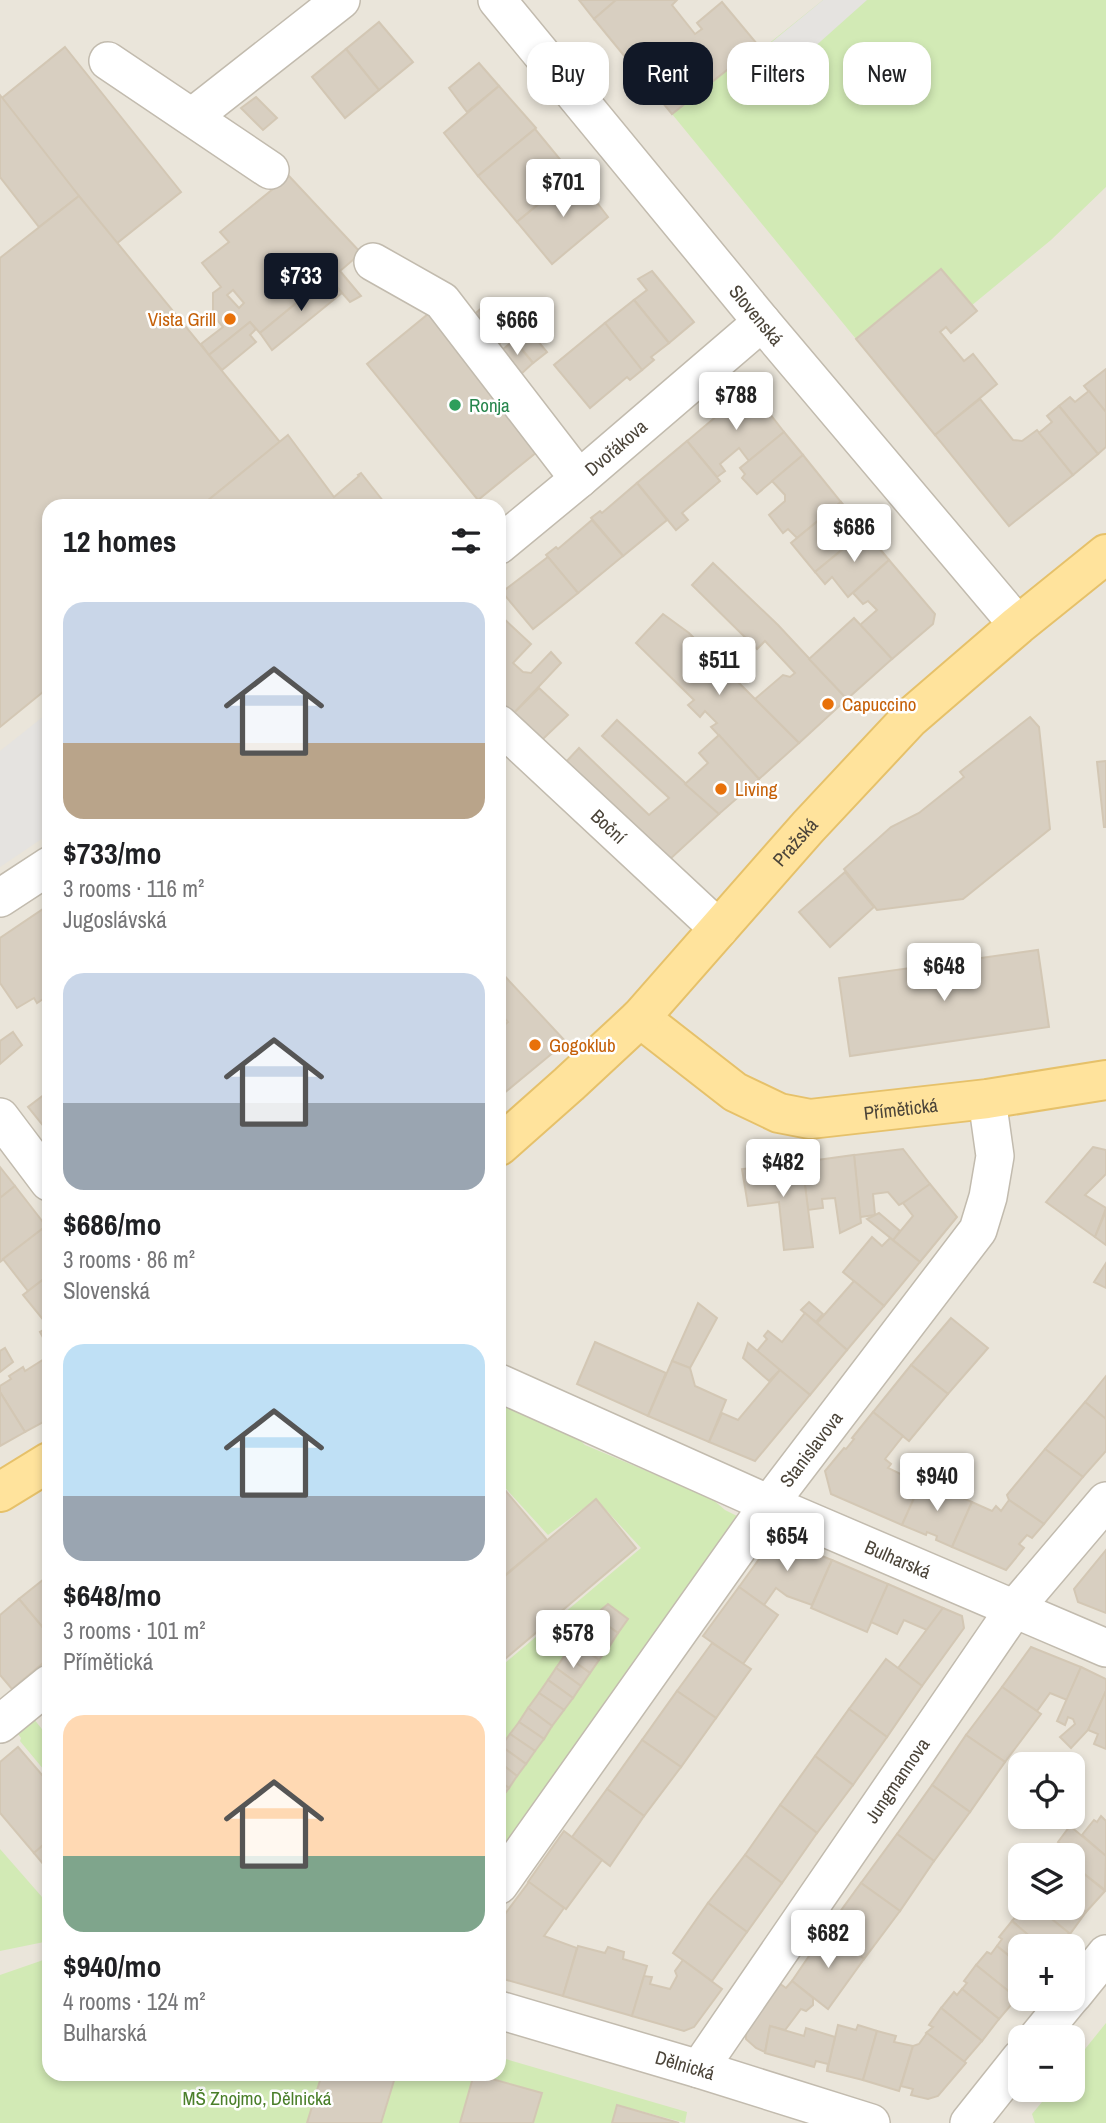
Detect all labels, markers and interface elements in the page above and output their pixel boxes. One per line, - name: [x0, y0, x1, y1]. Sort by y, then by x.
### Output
- chip: Buy: [527, 42, 609, 105]
- chip: Rent: [623, 42, 713, 105]
- chip: Filters: [727, 42, 829, 105]
- chip: New: [843, 42, 931, 105]
- pin: $701: [522, 160, 604, 219]
- text: $701: [542, 166, 584, 197]
- pin: $733: [260, 254, 342, 313]
- text: $733: [280, 260, 322, 291]
- street label: Slovenská: [723, 279, 790, 351]
- pin: $666: [476, 298, 558, 357]
- text: $666: [496, 304, 538, 335]
- place label: Vista Grill: [148, 306, 216, 332]
- marker: Vista Grill: [222, 311, 238, 327]
- pin: $788: [695, 372, 777, 432]
- text: $788: [715, 379, 757, 410]
- place label: Ronja: [469, 392, 510, 418]
- marker: Ronja: [447, 397, 463, 413]
- street label: Dvořákova: [579, 413, 653, 482]
- pin: $686: [813, 504, 895, 564]
- text: $686: [833, 511, 875, 542]
- text: 12 homes: [63, 521, 177, 561]
- icon: filters: [447, 522, 485, 560]
- pin: $511: [678, 638, 760, 697]
- text: $511: [699, 644, 739, 675]
- icon: home: [211, 648, 337, 774]
- place label: Capuccino: [842, 691, 916, 717]
- marker: Capuccino: [820, 696, 836, 712]
- place label: Living: [735, 776, 778, 802]
- marker: Living: [713, 781, 729, 797]
- street label: Boční: [585, 803, 633, 850]
- street label: Pražská: [767, 812, 823, 872]
- text: $733/mo: [63, 833, 161, 873]
- text: 3 rooms · 116 m²: [63, 873, 204, 904]
- text: Jugoslávská: [63, 904, 167, 935]
- pin: $648: [903, 944, 985, 1003]
- text: $648: [923, 950, 965, 981]
- icon: home: [211, 1019, 337, 1145]
- place label: Gogoklub: [549, 1032, 616, 1058]
- marker: Gogoklub: [527, 1037, 543, 1053]
- street label: Přímětická: [862, 1092, 939, 1126]
- pin: $482: [742, 1140, 824, 1199]
- text: $482: [762, 1146, 804, 1177]
- text: $686/mo: [63, 1204, 161, 1244]
- text: 3 rooms · 86 m²: [63, 1244, 195, 1275]
- text: Slovenská: [63, 1275, 150, 1306]
- icon: home: [211, 1390, 337, 1516]
- street label: Stanislavova: [773, 1405, 848, 1493]
- pin: $940: [896, 1454, 978, 1513]
- text: $940: [916, 1460, 958, 1491]
- pin: $654: [746, 1514, 828, 1573]
- text: $654: [766, 1520, 808, 1551]
- street label: Bulharská: [861, 1533, 935, 1585]
- text: $648/mo: [63, 1575, 161, 1615]
- pin: $578: [532, 1610, 614, 1670]
- text: 3 rooms · 101 m²: [63, 1615, 206, 1646]
- text: $578: [552, 1617, 594, 1648]
- text: Přímětická: [63, 1646, 153, 1677]
- street label: Jungmannova: [858, 1732, 935, 1828]
- map controls: [1008, 1752, 1085, 2102]
- button: locate: [1008, 1752, 1085, 1829]
- icon: home: [211, 1761, 337, 1887]
- button: layers: [1008, 1843, 1085, 1920]
- pin: $682: [787, 1910, 869, 1970]
- text: $682: [807, 1917, 849, 1948]
- button: +: [1008, 1934, 1085, 2011]
- text: $940/mo: [63, 1946, 161, 1986]
- text: 4 rooms · 124 m²: [63, 1986, 206, 2017]
- text: Bulharská: [63, 2017, 147, 2048]
- button: −: [1008, 2025, 1085, 2102]
- street label: Dělnická: [652, 2044, 718, 2086]
- park label: MŠ Znojmo, Dělnická: [183, 2085, 332, 2111]

